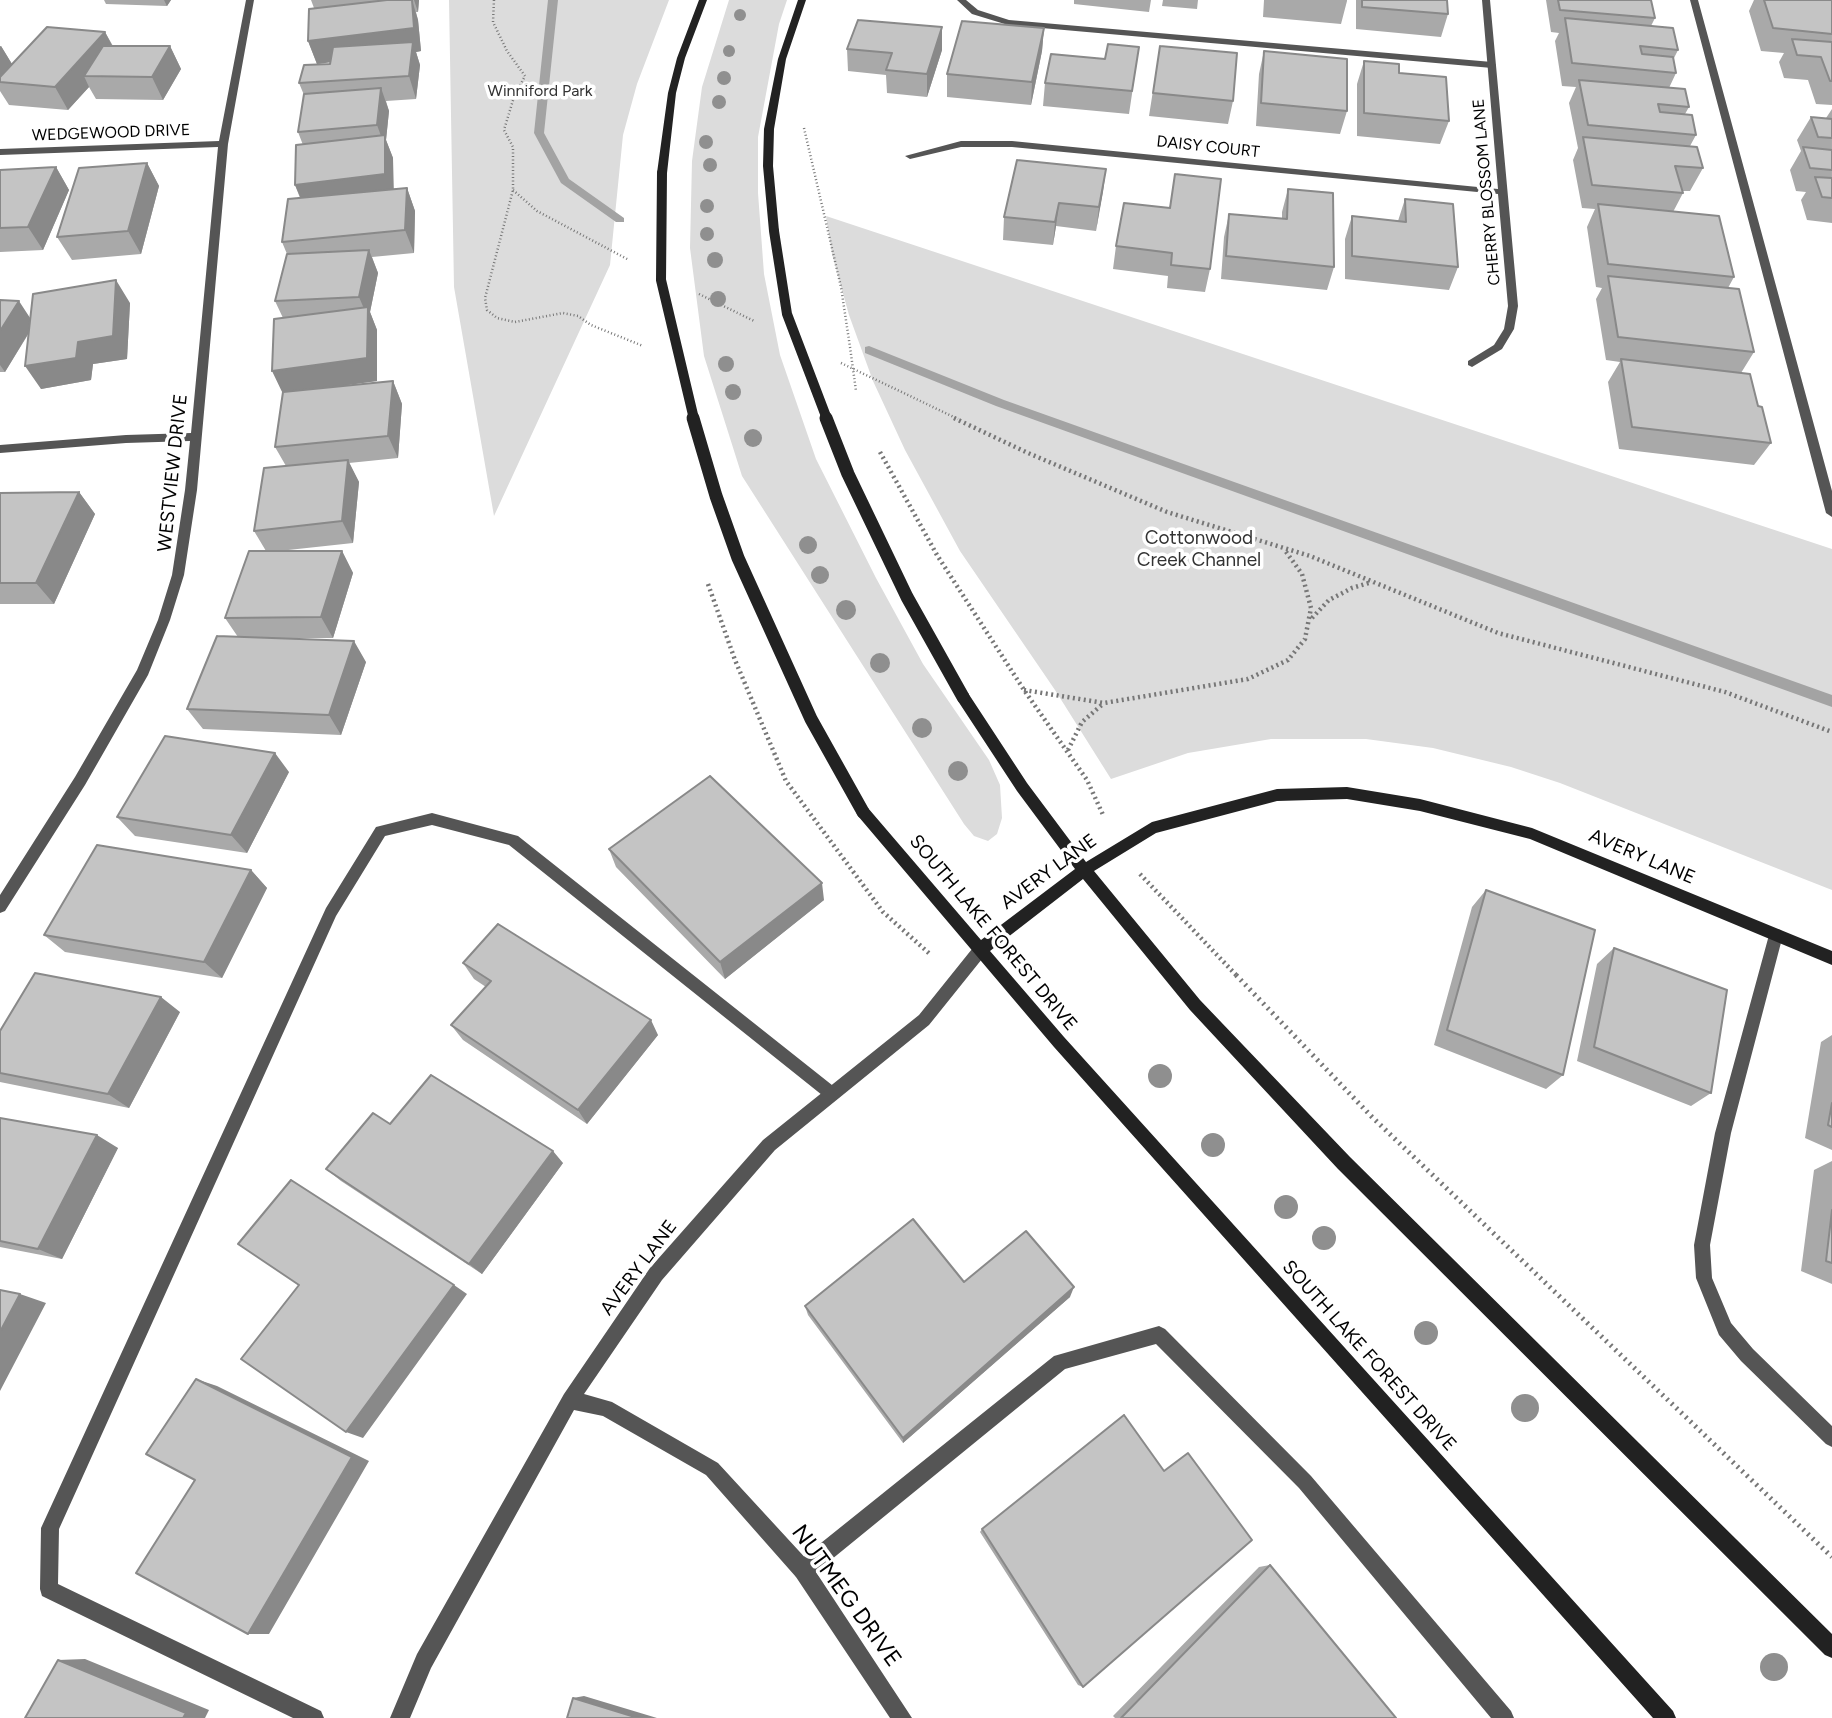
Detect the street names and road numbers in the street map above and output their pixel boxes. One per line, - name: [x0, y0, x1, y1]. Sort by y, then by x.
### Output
- street label: CHERRY BLOSSOM LANE: [1469, 98, 1505, 286]
- street label: WEDGEWOOD DRIVE: [31, 121, 191, 145]
- street label: DAISY COURT: [1155, 132, 1261, 162]
- street label: WESTVIEW DRIVE: [153, 393, 193, 553]
- street label: AVERY LANE: [1585, 824, 1699, 890]
- street label: SOUTH LAKE FOREST DRIVE: [904, 830, 1082, 1036]
- street label: AVERY LANE: [997, 830, 1101, 914]
- street label: AVERY LANE: [596, 1216, 682, 1320]
- street label: SOUTH LAKE FOREST DRIVE: [1277, 1256, 1461, 1456]
- street label: NUTMEG DRIVE: [785, 1520, 907, 1672]

